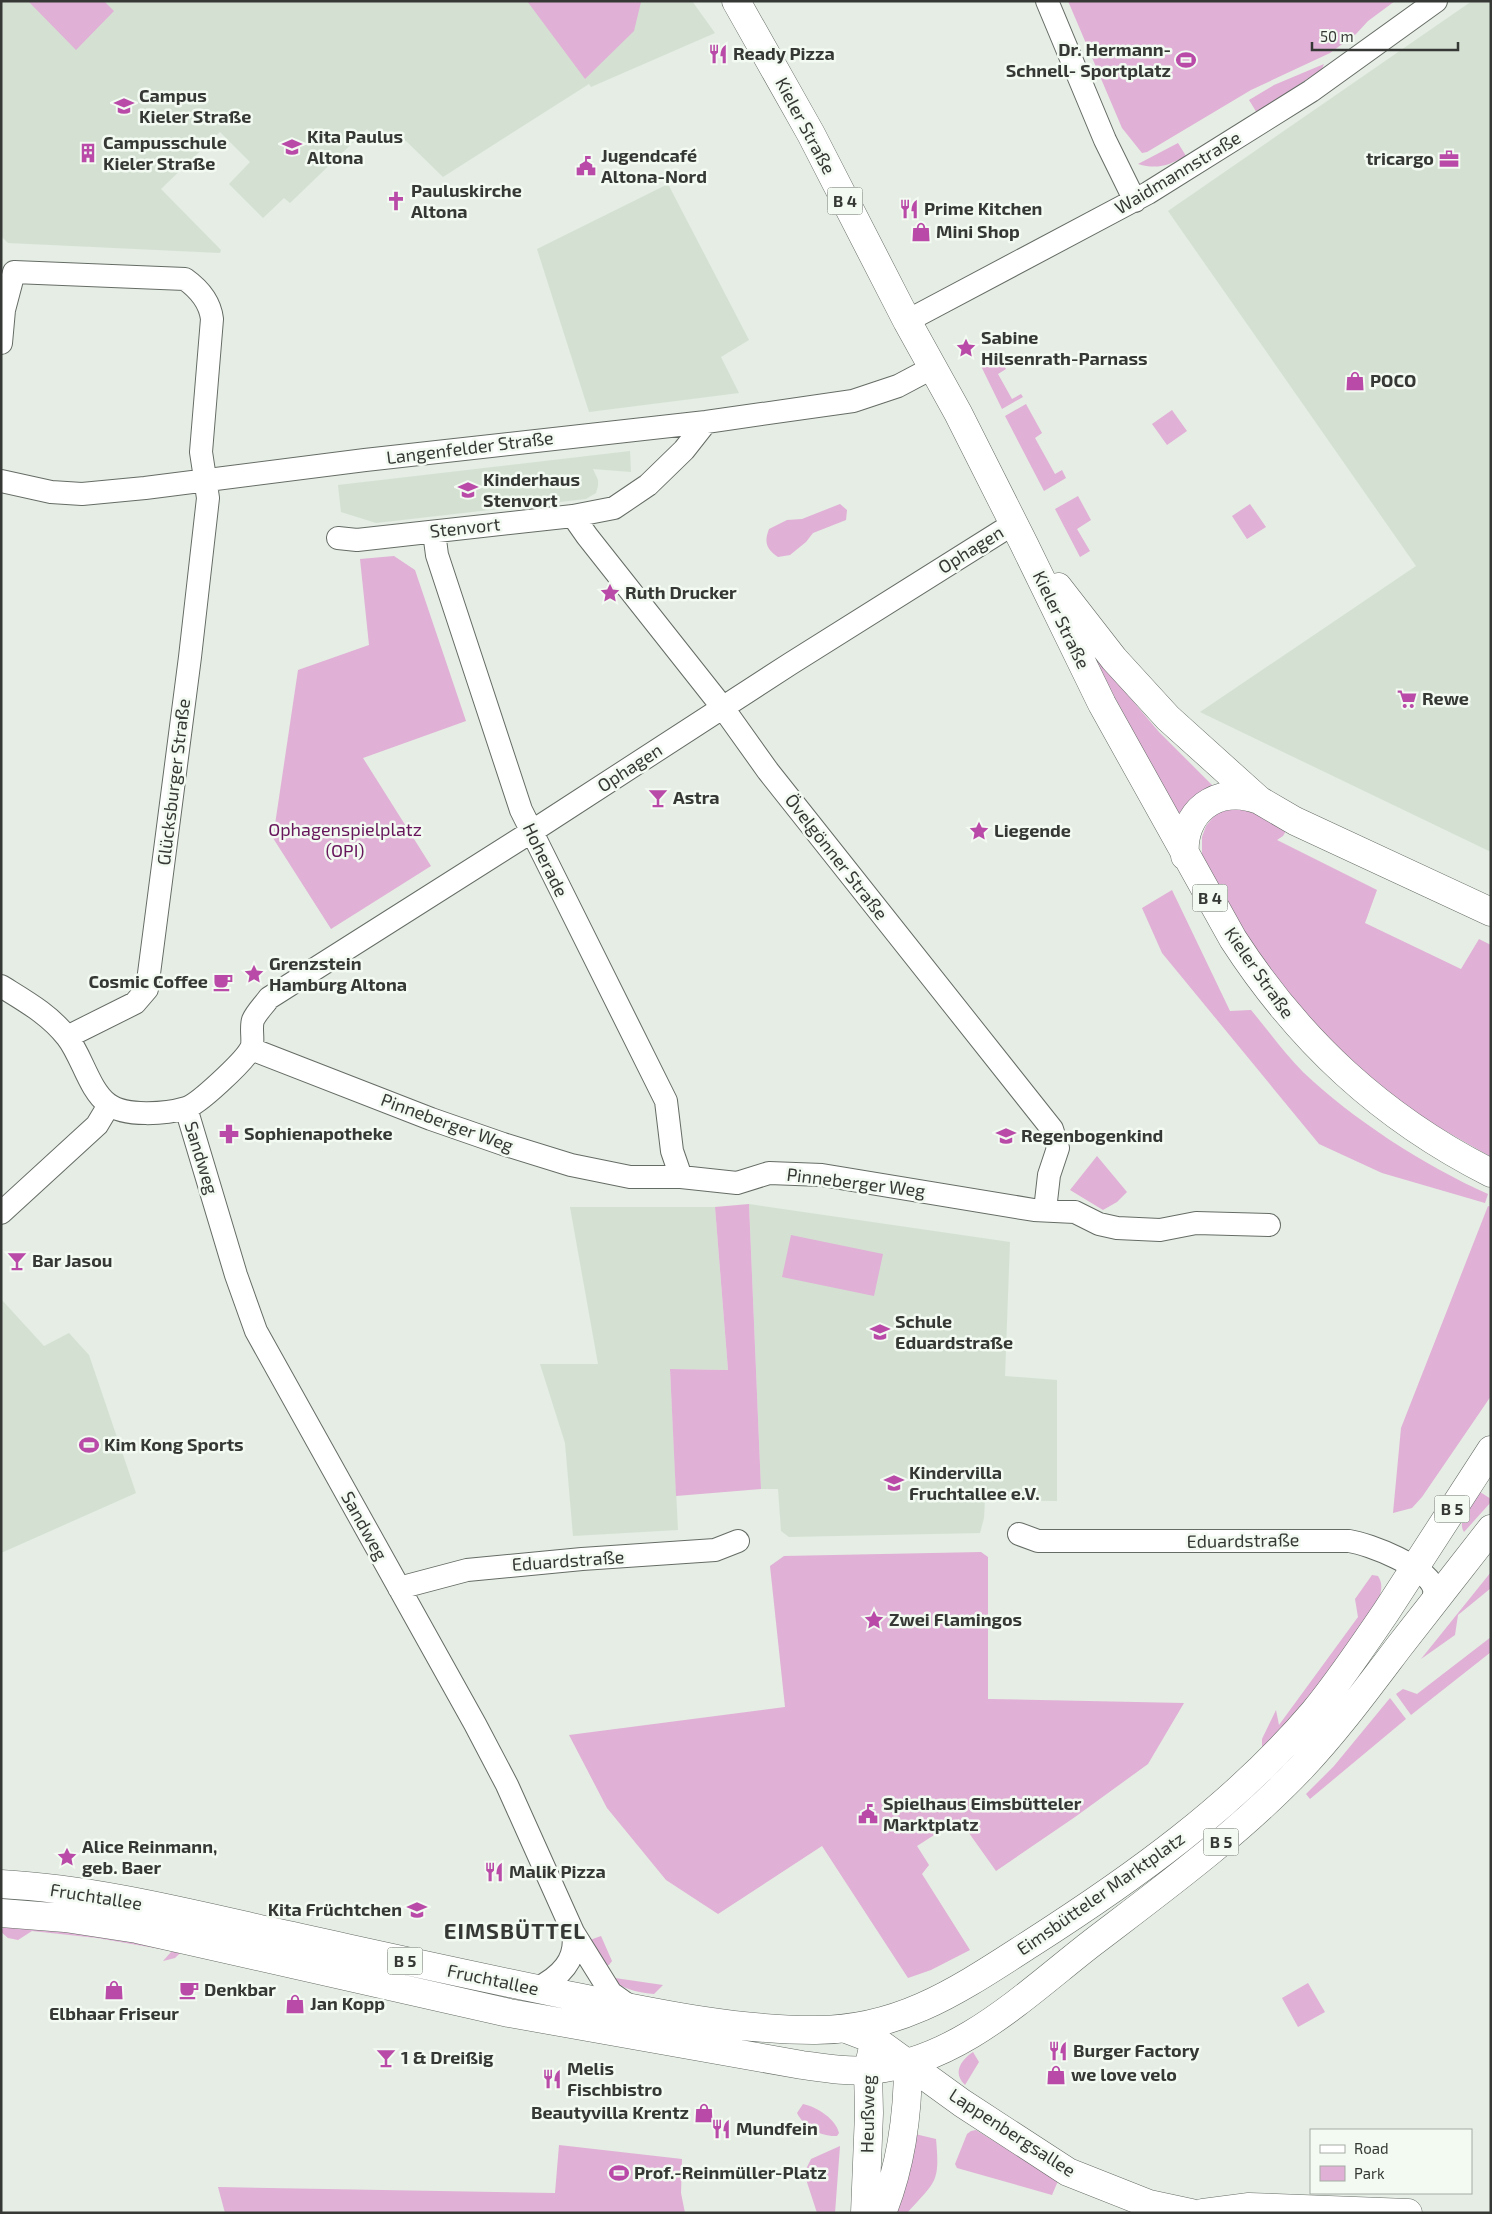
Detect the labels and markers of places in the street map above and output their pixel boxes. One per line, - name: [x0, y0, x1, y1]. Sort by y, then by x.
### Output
- place label: Dr. Hermann- Schnell- Sportplatz: [1006, 38, 1171, 81]
- place label: Ready Pizza: [733, 42, 835, 64]
- restaurant icon: Ready Pizza: [707, 43, 729, 65]
- sports icon: Dr. Hermann- Schnell- Sportplatz: [1175, 49, 1197, 71]
- place label: Campus Kieler Straße: [139, 84, 251, 127]
- school or university icon: Campus Kieler Straße: [113, 95, 135, 117]
- place label: Kita Paulus Altona: [307, 125, 403, 168]
- place label: Campusschule Kieler Straße: [103, 131, 227, 174]
- school or university icon: Kita Paulus Altona: [281, 136, 303, 158]
- building icon: Campusschule Kieler Straße: [77, 142, 99, 164]
- place label: Jugendcafé Altona-Nord: [601, 144, 707, 187]
- place label: tricargo: [1366, 147, 1434, 169]
- office icon: tricargo: [1438, 148, 1460, 170]
- public building icon: Jugendcafé Altona-Nord: [575, 155, 597, 177]
- place label: Pauluskirche Altona: [411, 179, 522, 222]
- church icon: Pauluskirche Altona: [385, 190, 407, 212]
- place label: Prime Kitchen: [924, 197, 1042, 219]
- restaurant icon: Prime Kitchen: [898, 198, 920, 220]
- place label: Mini Shop: [936, 220, 1020, 242]
- shop icon: Mini Shop: [910, 221, 932, 243]
- place label: Sabine Hilsenrath-Parnass: [981, 326, 1148, 369]
- place icon: Sabine Hilsenrath-Parnass: [955, 337, 977, 359]
- place label: POCO: [1370, 369, 1416, 391]
- shop icon: POCO: [1344, 370, 1366, 392]
- place label: Kinderhaus Stenvort: [483, 468, 580, 511]
- school or university icon: Kinderhaus Stenvort: [457, 479, 479, 501]
- place label: Ruth Drucker: [625, 581, 737, 603]
- place icon: Ruth Drucker: [599, 582, 621, 604]
- place label: Rewe: [1422, 687, 1469, 709]
- supermarket icon: Rewe: [1396, 688, 1418, 710]
- place label: Astra: [673, 786, 720, 808]
- bar icon: Astra: [647, 787, 669, 809]
- place label: Liegende: [994, 819, 1071, 841]
- place icon: Liegende: [968, 820, 990, 842]
- place label: Grenzstein Hamburg Altona: [269, 952, 407, 995]
- place icon: Grenzstein Hamburg Altona: [243, 963, 265, 985]
- place label: Cosmic Coffee: [88, 970, 208, 992]
- cafe icon: Cosmic Coffee: [212, 971, 234, 993]
- place label: Sophienapotheke: [244, 1122, 393, 1144]
- pharmacy icon: Sophienapotheke: [218, 1123, 240, 1145]
- place label: Regenbogenkind: [1021, 1124, 1163, 1146]
- school or university icon: Regenbogenkind: [995, 1125, 1017, 1147]
- place label: Bar Jasou: [32, 1249, 112, 1271]
- bar icon: Bar Jasou: [6, 1250, 28, 1272]
- place label: Schule Eduardstraße: [895, 1310, 1013, 1353]
- school or university icon: Schule Eduardstraße: [869, 1321, 891, 1343]
- place label: Kim Kong Sports: [104, 1433, 244, 1455]
- sports icon: Kim Kong Sports: [78, 1434, 100, 1456]
- place label: Kindervilla Fruchtallee e.V.: [909, 1461, 1040, 1504]
- school or university icon: Kindervilla Fruchtallee e.V.: [883, 1472, 905, 1494]
- place label: Zwei Flamingos: [889, 1608, 1022, 1630]
- place icon: Zwei Flamingos: [863, 1609, 885, 1631]
- place label: Spielhaus Eimsbütteler Marktplatz: [883, 1792, 1082, 1835]
- public building icon: Spielhaus Eimsbütteler Marktplatz: [857, 1803, 879, 1825]
- place label: Alice Reinmann, geb. Baer: [82, 1835, 217, 1878]
- place icon: Alice Reinmann, geb. Baer: [56, 1846, 78, 1868]
- place label: Malik Pizza: [509, 1860, 606, 1882]
- restaurant icon: Malik Pizza: [483, 1861, 505, 1883]
- place label: Kita Früchtchen: [268, 1898, 402, 1920]
- school or university icon: Kita Früchtchen: [406, 1899, 428, 1921]
- place label: Denkbar: [204, 1978, 276, 2000]
- shop icon: Elbhaar Friseur: [103, 1979, 125, 2001]
- cafe icon: Denkbar: [178, 1979, 200, 2001]
- place label: Jan Kopp: [310, 1992, 385, 2014]
- shop icon: Jan Kopp: [284, 1993, 306, 2015]
- place label: Elbhaar Friseur: [49, 2002, 179, 2024]
- place label: Burger Factory: [1073, 2039, 1200, 2061]
- restaurant icon: Burger Factory: [1047, 2040, 1069, 2062]
- place label: 1 & Dreißig: [401, 2046, 494, 2068]
- bar icon: 1 & Dreißig: [375, 2047, 397, 2069]
- place label: Melis Fischbistro: [567, 2057, 662, 2100]
- place label: we love velo: [1071, 2063, 1177, 2085]
- shop icon: we love velo: [1045, 2064, 1067, 2086]
- restaurant icon: Melis Fischbistro: [541, 2068, 563, 2090]
- place label: Beautyvilla Krentz: [531, 2101, 689, 2123]
- shop icon: Beautyvilla Krentz: [693, 2102, 715, 2124]
- place label: Mundfein: [736, 2117, 818, 2139]
- restaurant icon: Mundfein: [710, 2118, 732, 2140]
- place label: Prof.-Reinmüller-Platz: [634, 2161, 827, 2183]
- sports icon: Prof.-Reinmüller-Platz: [608, 2162, 630, 2184]

